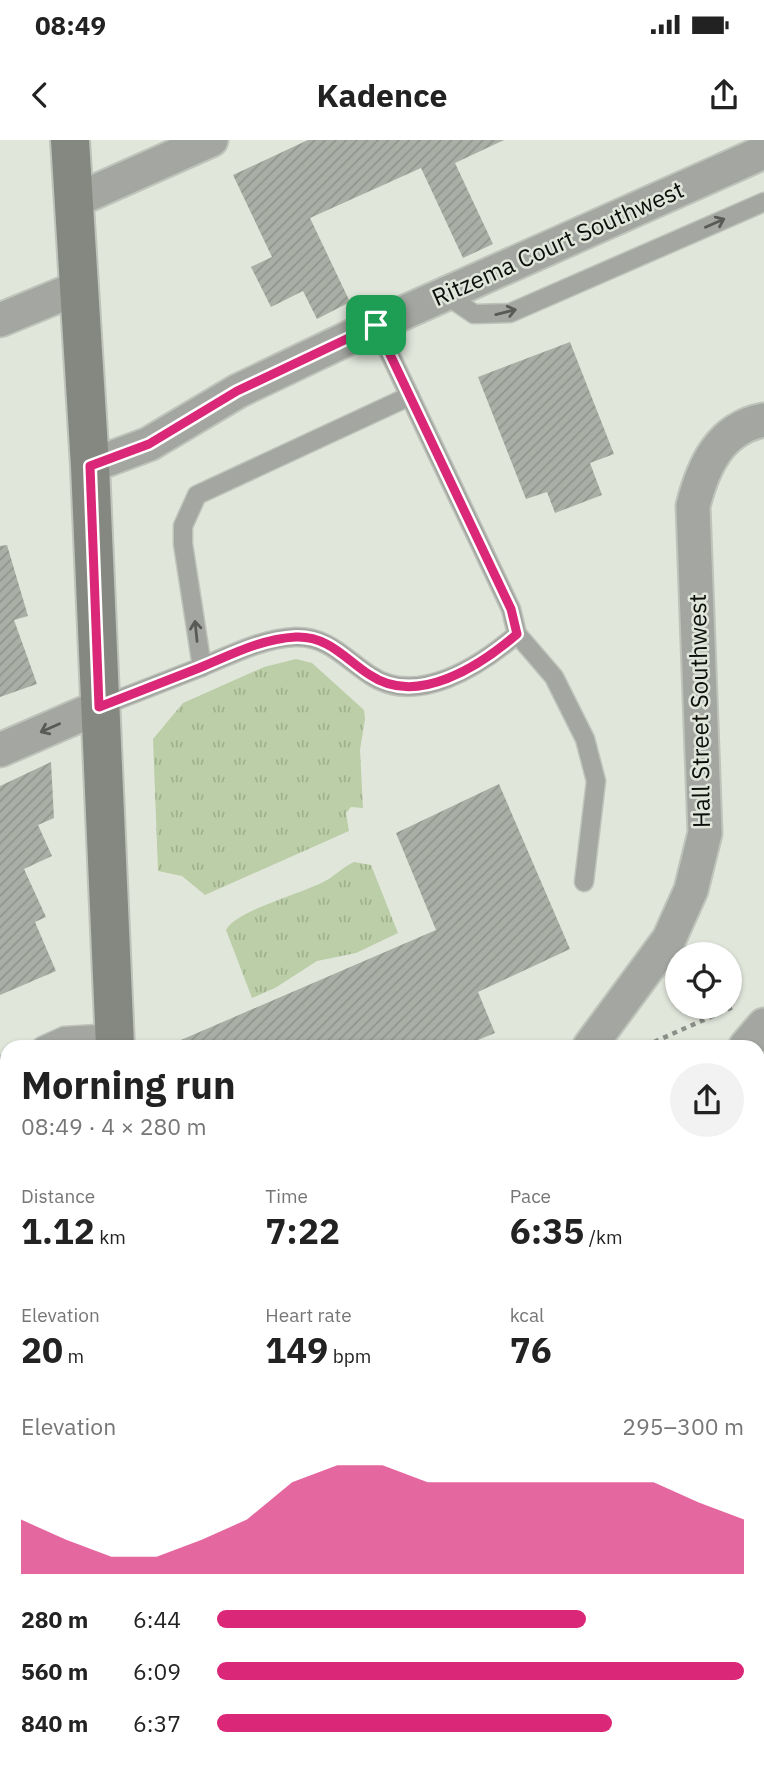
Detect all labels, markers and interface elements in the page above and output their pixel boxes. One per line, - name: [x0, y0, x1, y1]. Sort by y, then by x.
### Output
- text: 08:49: [35, 8, 106, 42]
- text: Kadence: [316, 74, 448, 116]
- icon: back: [21, 76, 59, 114]
- icon: share: [705, 76, 743, 114]
- street label: Ritzema Court Southwest: [427, 173, 689, 313]
- one-way arrow: [704, 216, 725, 229]
- pin: [346, 295, 406, 355]
- one-way arrow: [494, 305, 517, 319]
- icon: arrive: [357, 306, 395, 344]
- street label: Hall Street Southwest: [681, 594, 717, 828]
- one-way arrow: [189, 620, 202, 642]
- one-way arrow: [39, 723, 61, 736]
- map controls: [665, 942, 742, 1019]
- button: locate: [665, 942, 742, 1019]
- text: Morning run: [21, 1060, 236, 1109]
- button: share: [670, 1063, 744, 1137]
- text: 08:49 · 4 × 280 m: [21, 1111, 207, 1141]
- text: Distance: [21, 1184, 95, 1208]
- text: Time: [265, 1184, 308, 1208]
- text: Pace: [510, 1184, 551, 1208]
- text: 1.12: [21, 1208, 95, 1254]
- text: 7:22: [265, 1208, 340, 1254]
- text: 6:35: [510, 1208, 584, 1254]
- text: km: [95, 1225, 126, 1249]
- text: /km: [584, 1225, 623, 1249]
- text: Elevation: [21, 1303, 100, 1327]
- text: Heart rate: [265, 1303, 352, 1327]
- text: kcal: [510, 1303, 544, 1327]
- text: 20: [21, 1327, 63, 1373]
- text: 149: [265, 1327, 328, 1373]
- text: 76: [510, 1327, 552, 1373]
- text: m: [63, 1344, 84, 1368]
- text: bpm: [328, 1344, 371, 1368]
- text: Elevation: [21, 1411, 116, 1441]
- text: 295–300 m: [622, 1411, 744, 1441]
- text: 280 m: [21, 1604, 88, 1634]
- text: 6:44: [133, 1604, 181, 1634]
- text: 560 m: [21, 1656, 88, 1686]
- text: 6:09: [133, 1656, 181, 1686]
- text: 840 m: [21, 1708, 88, 1738]
- text: 6:37: [133, 1708, 181, 1738]

